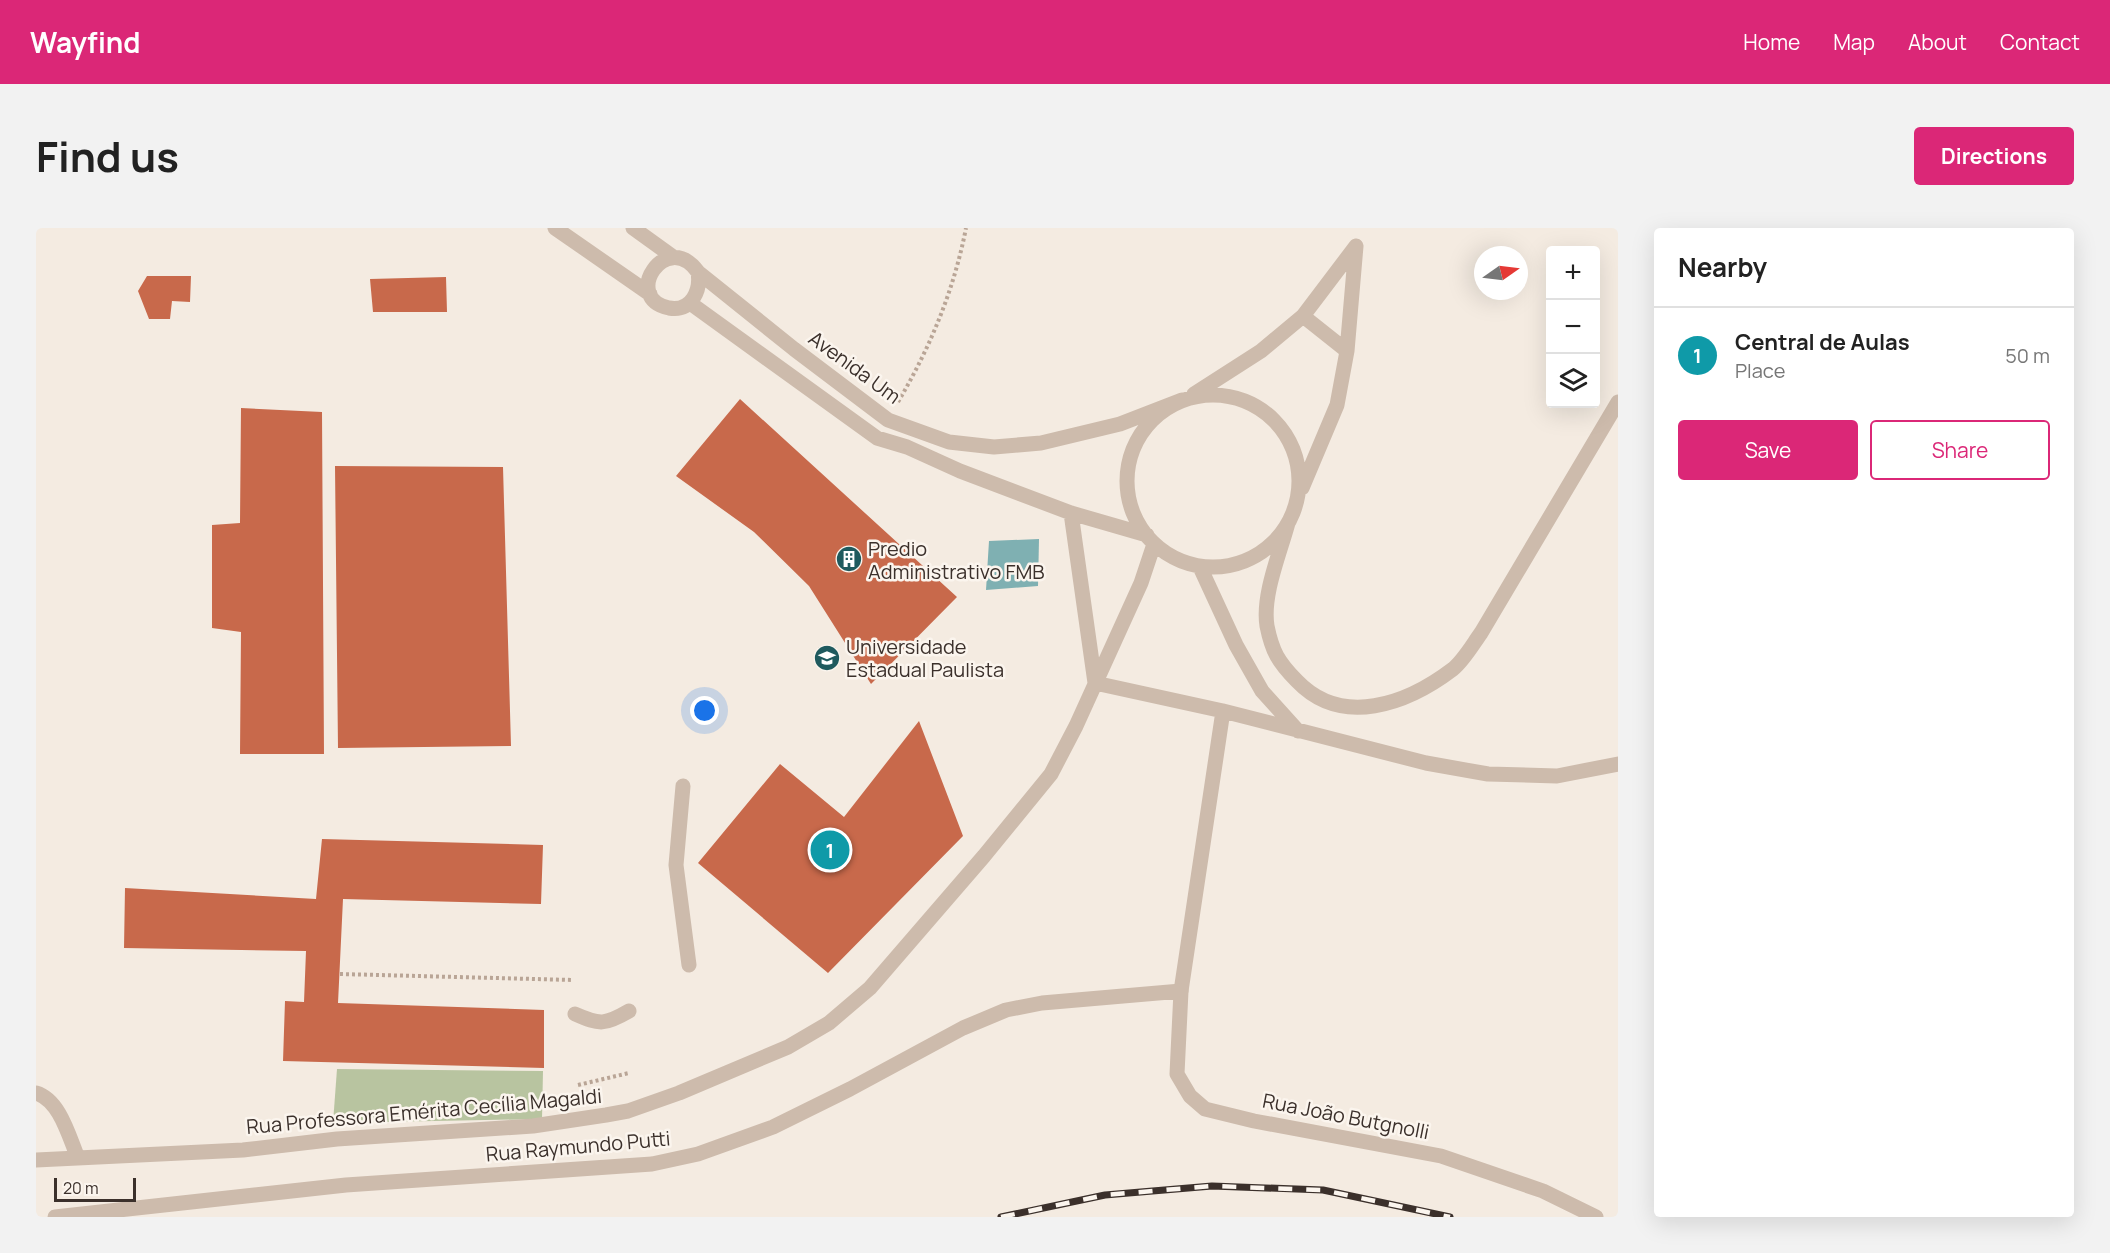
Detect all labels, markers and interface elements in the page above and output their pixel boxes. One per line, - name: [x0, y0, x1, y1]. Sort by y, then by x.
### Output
- text: Wayfind: [30, 23, 140, 61]
- text: Home: [1743, 28, 1800, 56]
- text: Map: [1833, 28, 1875, 56]
- text: About: [1908, 28, 1967, 56]
- text: Contact: [2000, 28, 2080, 56]
- text: Find us: [36, 127, 179, 185]
- button: Directions: [1914, 127, 2074, 185]
- north arrow: [1474, 246, 1528, 300]
- map controls: [1546, 246, 1600, 408]
- button: +: [1546, 246, 1600, 300]
- text: Nearby: [1678, 249, 1767, 285]
- button: −: [1546, 300, 1600, 354]
- street label: Avenida Um: [804, 324, 906, 410]
- text: Central de Aulas: [1735, 327, 1910, 357]
- text: 1: [1693, 342, 1702, 369]
- text: 50 m: [2005, 342, 2050, 369]
- button: layers: [1546, 354, 1600, 408]
- text: Place: [1735, 357, 1785, 384]
- button: Save: [1678, 420, 1858, 480]
- button: Share: [1870, 420, 2050, 480]
- place label: Predio Administrativo FMB: [868, 535, 1045, 585]
- building icon: Predio Administrativo FMB: [834, 544, 864, 574]
- place label: Universidade Estadual Paulista: [846, 633, 1004, 683]
- school or university icon: Universidade Estadual Paulista: [812, 643, 842, 673]
- your location: [690, 696, 719, 725]
- pin: 1: [810, 828, 850, 872]
- street label: Rua Professora Emérita Cecília Magaldi: [245, 1082, 603, 1140]
- street label: Rua João Butgnolli: [1260, 1087, 1432, 1145]
- street label: Rua Raymundo Putti: [485, 1124, 671, 1168]
- scale bar: [54, 1175, 136, 1202]
- text: 20 m: [63, 1177, 99, 1199]

